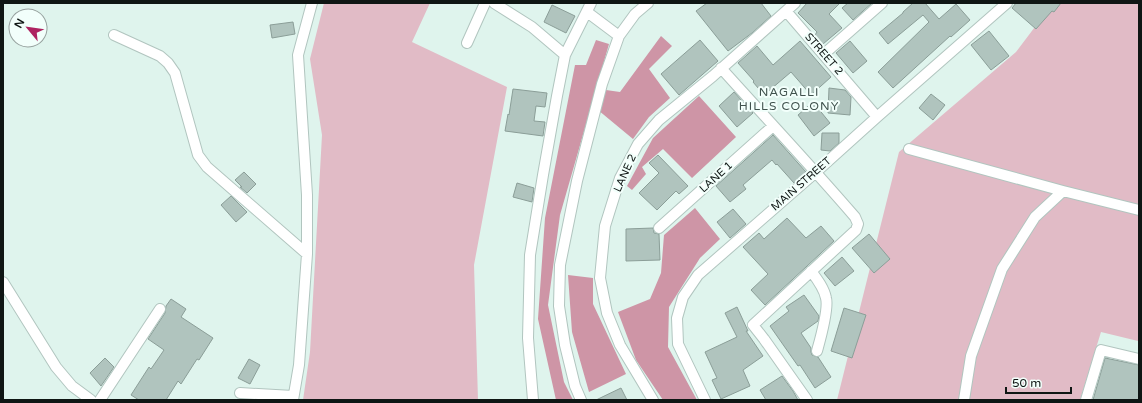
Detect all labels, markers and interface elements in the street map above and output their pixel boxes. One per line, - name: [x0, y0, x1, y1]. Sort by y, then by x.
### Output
- north arrow: [8, 8, 48, 48]
- text: N: [12, 16, 28, 30]
- street label: STREET 2: [802, 30, 846, 78]
- district label: NAGALLI HILLS COLONY: [739, 85, 839, 113]
- street label: LANE 2: [611, 152, 639, 194]
- street label: MAIN STREET: [768, 154, 834, 214]
- street label: LANE 1: [697, 159, 735, 195]
- scale bar: [1006, 369, 1071, 395]
- text: 50 m: [1012, 376, 1041, 390]

